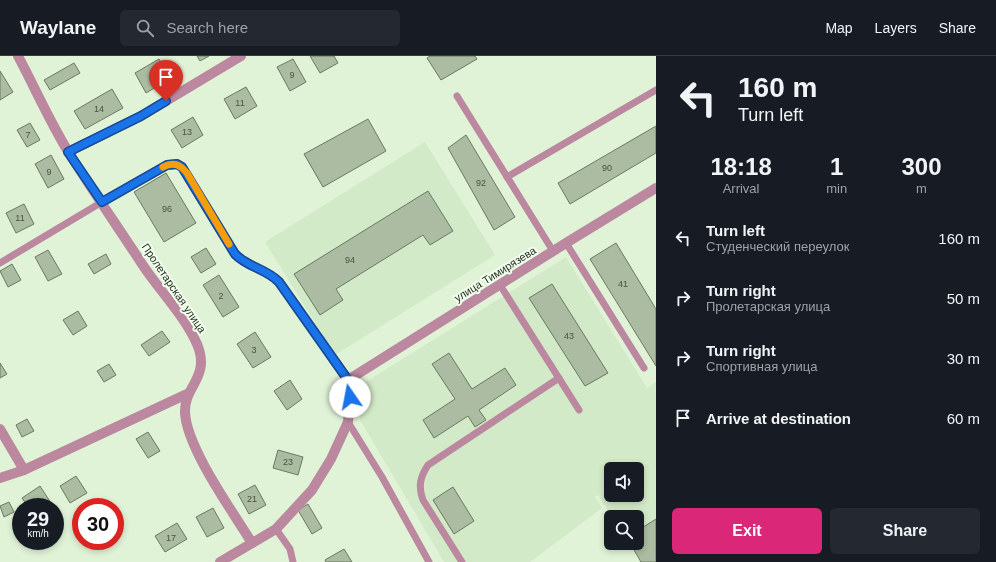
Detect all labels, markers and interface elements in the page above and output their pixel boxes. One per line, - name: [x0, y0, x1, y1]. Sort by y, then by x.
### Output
- search box: [120, 10, 400, 46]
- text: Waylane: [20, 17, 96, 38]
- icon: search: [134, 17, 156, 39]
- text: Search here: [166, 19, 248, 36]
- text: Map: [825, 20, 853, 36]
- text: Layers: [875, 20, 917, 36]
- text: Share: [939, 20, 976, 36]
- pin: [149, 60, 183, 101]
- icon: arrive: [155, 66, 177, 88]
- house number: 9: [289, 70, 295, 80]
- icon: left: [672, 72, 724, 124]
- text: 160 m: [738, 72, 817, 103]
- house number: 11: [235, 98, 245, 108]
- house number: 14: [94, 104, 104, 114]
- text: Turn left: [738, 105, 803, 125]
- house number: 13: [182, 127, 192, 137]
- house number: 7: [25, 130, 31, 140]
- text: 18:18: [710, 153, 772, 180]
- text: 1: [830, 153, 843, 180]
- text: 300: [902, 153, 942, 180]
- house number: 90: [602, 163, 612, 173]
- house number: 9: [46, 167, 52, 177]
- house number: 92: [476, 178, 486, 188]
- text: Arrival: [723, 181, 760, 196]
- text: min: [826, 181, 847, 196]
- text: m: [916, 181, 927, 196]
- house number: 96: [162, 204, 172, 214]
- house number: 11: [15, 213, 25, 223]
- text: Turn left: [706, 222, 765, 239]
- icon: left: [672, 227, 694, 249]
- text: 160 m: [938, 230, 980, 247]
- text: Студенческий переулок: [706, 239, 849, 254]
- street label: Пролетарская улица: [140, 241, 209, 336]
- street label: улица Тимирязева: [452, 243, 539, 304]
- house number: 94: [345, 255, 355, 265]
- house number: 41: [618, 279, 628, 289]
- text: Turn right: [706, 282, 776, 299]
- icon: right: [672, 287, 694, 309]
- text: 50 m: [947, 290, 980, 307]
- house number: 2: [218, 291, 224, 301]
- text: Пролетарская улица: [706, 299, 830, 314]
- house number: 43: [564, 331, 574, 341]
- text: Turn right: [706, 342, 776, 359]
- house number: 3: [251, 345, 257, 355]
- icon: right: [672, 347, 694, 369]
- text: 30 m: [947, 350, 980, 367]
- text: Спортивная улица: [706, 359, 818, 374]
- position arrow: [329, 376, 371, 418]
- icon: arrive: [672, 407, 694, 429]
- text: Arrive at destination: [706, 410, 851, 427]
- text: 60 m: [947, 410, 980, 427]
- house number: 23: [283, 457, 293, 467]
- map controls: [604, 462, 644, 550]
- button: sound: [604, 462, 644, 502]
- house number: 21: [247, 494, 257, 504]
- speed limit sign: 30: [72, 498, 124, 550]
- text: 29: [27, 508, 49, 530]
- button: Exit: [672, 508, 822, 554]
- button: Share: [830, 508, 980, 554]
- button: search: [604, 510, 644, 550]
- text: km/h: [27, 528, 49, 539]
- house number: 17: [166, 533, 176, 543]

